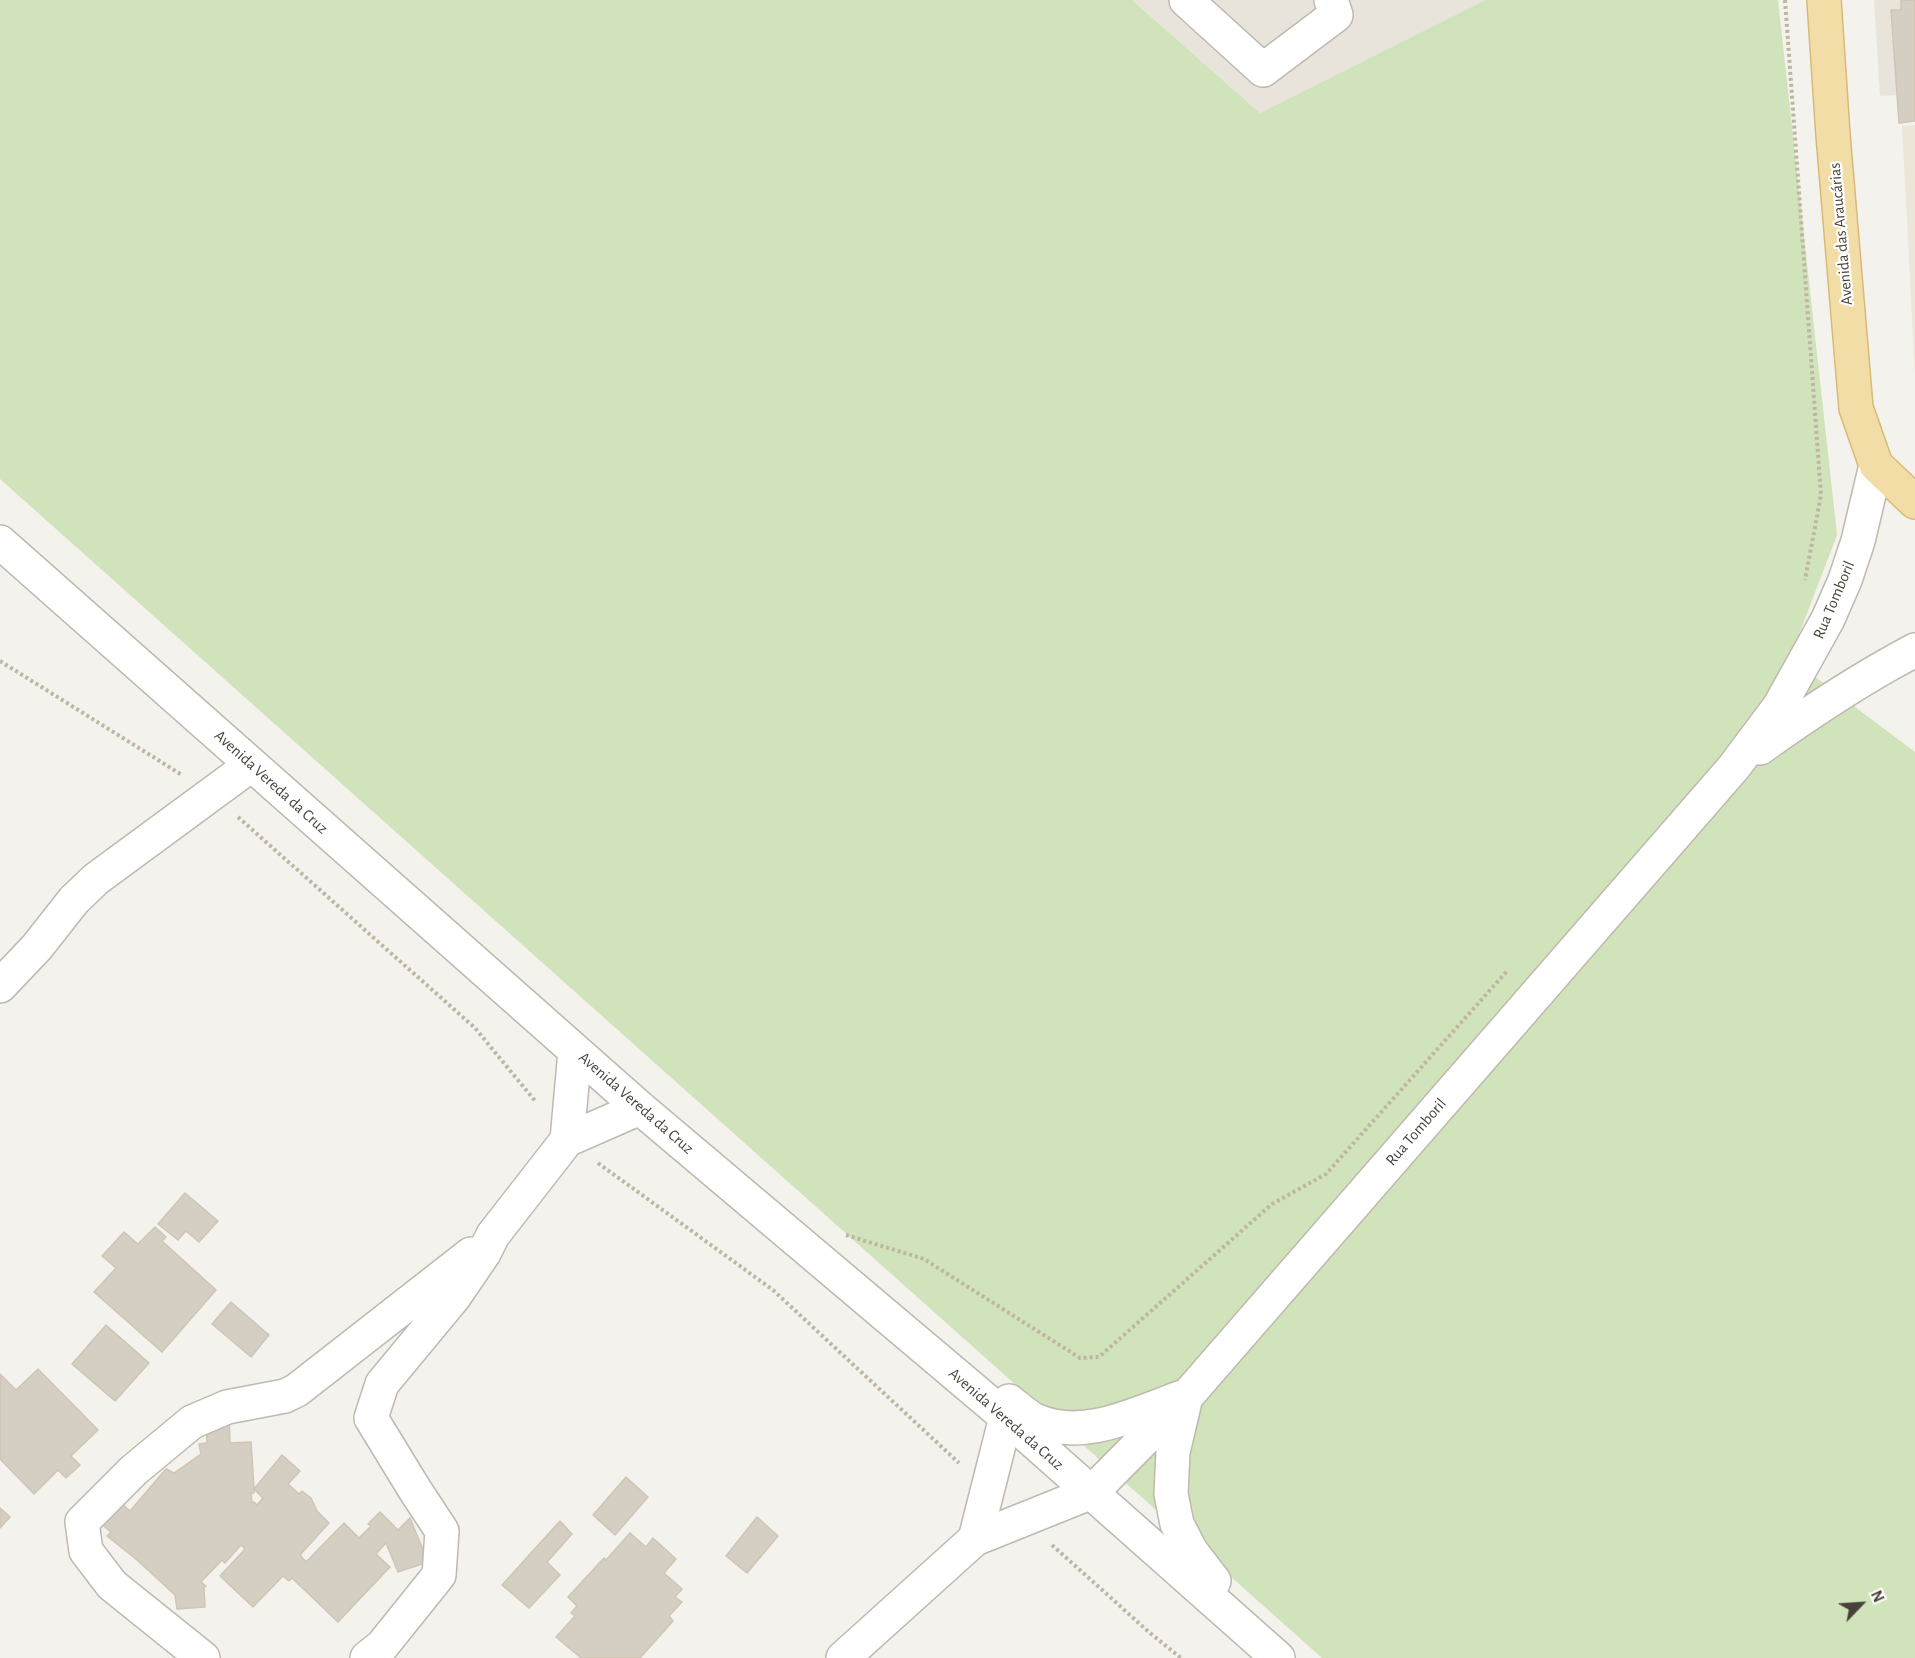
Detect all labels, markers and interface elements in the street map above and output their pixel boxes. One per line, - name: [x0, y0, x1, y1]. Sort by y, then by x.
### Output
- street label: Avenida das Araucárias: [1825, 162, 1857, 306]
- street label: Rua Tomboril: [1809, 558, 1859, 642]
- street label: Avenida Vereda da Cruz: [210, 726, 332, 838]
- street label: Avenida Vereda da Cruz: [575, 1048, 697, 1158]
- street label: Rua Tomboril: [1382, 1094, 1450, 1170]
- street label: Avenida Vereda da Cruz: [945, 1364, 1067, 1474]
- north arrow: [1831, 1574, 1891, 1634]
- text: N: [1868, 1588, 1887, 1605]

